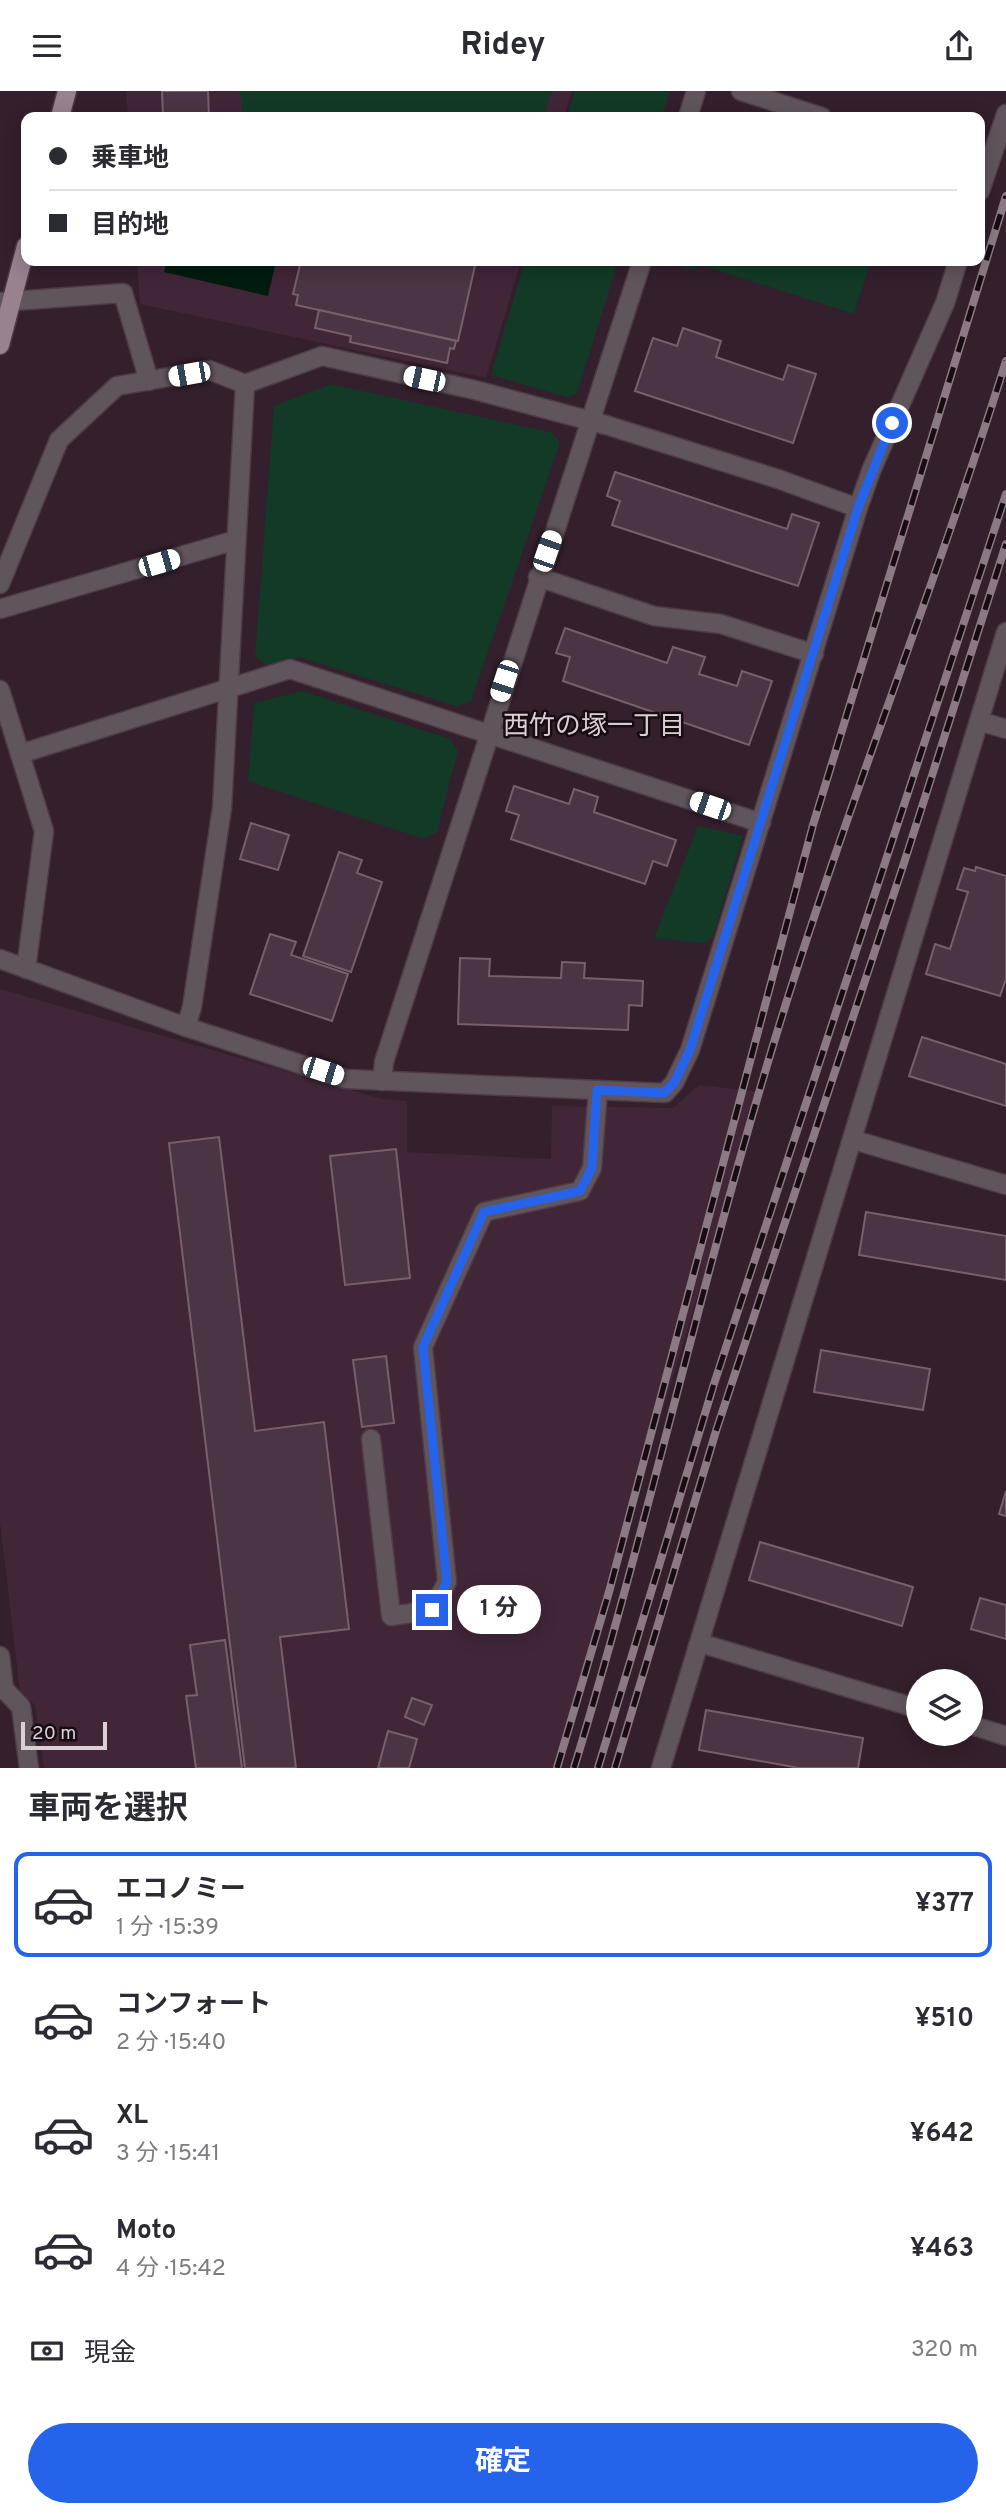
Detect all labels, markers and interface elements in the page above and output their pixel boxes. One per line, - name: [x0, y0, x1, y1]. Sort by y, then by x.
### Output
- text: Ridey: [461, 26, 545, 66]
- icon: menu: [28, 27, 66, 65]
- icon: share: [940, 27, 978, 65]
- text: 乗車地: [91, 143, 169, 176]
- text: 目的地: [91, 210, 169, 243]
- car: [167, 360, 212, 388]
- car: [402, 364, 447, 394]
- route start: [876, 407, 908, 439]
- car: [531, 528, 564, 574]
- car: [136, 547, 183, 579]
- car: [488, 658, 521, 704]
- district label: 西竹の塚一丁目: [503, 711, 685, 744]
- car: [687, 789, 734, 823]
- car: [300, 1055, 347, 1087]
- callout: 1 分: [457, 1585, 540, 1635]
- route end: [416, 1594, 448, 1626]
- text: 1 分: [480, 1595, 518, 1624]
- map controls: [906, 1669, 983, 1746]
- button: layers: [906, 1669, 983, 1746]
- scale bar: [21, 1719, 107, 1751]
- text: 20 m: [32, 1722, 76, 1746]
- text: 車両を選択: [28, 1790, 188, 1830]
- icon: car: [32, 1873, 95, 1936]
- text: エコノミー: [116, 1874, 246, 1907]
- text: ¥377: [915, 1888, 974, 1921]
- text: 1 分 · 15:39: [116, 1914, 219, 1943]
- icon: car: [32, 1988, 95, 2051]
- text: コンフォート: [116, 1989, 271, 2022]
- text: ¥510: [915, 2003, 974, 2036]
- text: 2 分 · 15:40: [116, 2029, 226, 2058]
- text: XL: [116, 2100, 148, 2133]
- icon: car: [32, 2103, 95, 2166]
- text: ¥642: [910, 2118, 974, 2151]
- text: 3 分 · 15:41: [116, 2140, 220, 2169]
- text: Moto: [116, 2215, 176, 2248]
- icon: car: [32, 2218, 95, 2281]
- text: ¥463: [910, 2233, 974, 2266]
- text: 4 分 · 15:42: [116, 2255, 226, 2284]
- icon: cash: [28, 2332, 66, 2370]
- text: 320 m: [911, 2336, 978, 2365]
- text: 現金: [84, 2338, 136, 2371]
- button: 確定: [28, 2423, 978, 2503]

